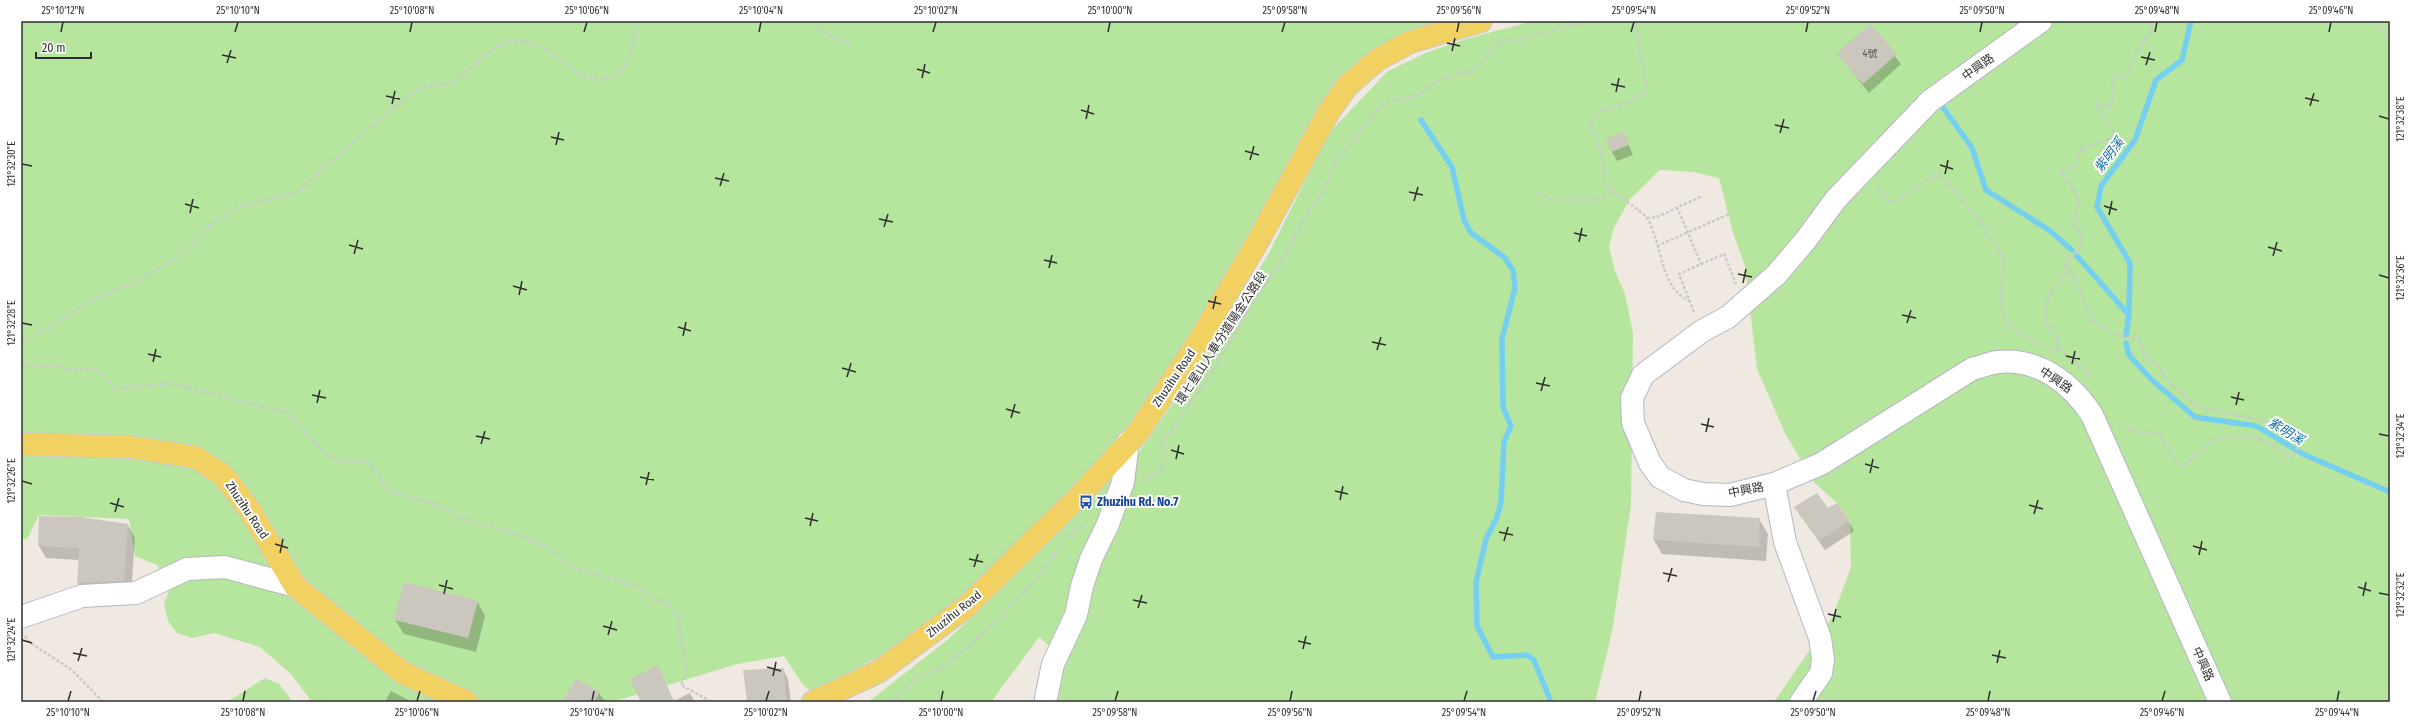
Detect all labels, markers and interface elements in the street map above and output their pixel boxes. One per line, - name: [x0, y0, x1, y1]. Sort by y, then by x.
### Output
- text: 25°10'12"N: [42, 5, 84, 17]
- text: 25°10'10"N: [216, 5, 260, 17]
- text: 25°10'08"N: [390, 5, 434, 17]
- text: 25°10'06"N: [565, 5, 609, 17]
- text: 25°10'04"N: [739, 5, 783, 17]
- text: 25°10'02"N: [914, 5, 958, 17]
- text: 25°10'00"N: [1088, 5, 1132, 17]
- text: 25°09'58"N: [1263, 5, 1307, 17]
- text: 25°09'56"N: [1437, 5, 1481, 17]
- text: 25°09'54"N: [1612, 5, 1656, 17]
- text: 25°09'52"N: [1786, 5, 1830, 17]
- text: 25°09'50"N: [1959, 5, 2005, 17]
- text: 25°09'48"N: [2135, 5, 2179, 17]
- text: 25°09'46"N: [2309, 5, 2353, 17]
- scale bar: [36, 34, 91, 60]
- text: 20 m: [42, 41, 66, 55]
- house number: 4號: [1863, 48, 1877, 60]
- street label: 中興路: [1959, 51, 1997, 83]
- text: 121°32'38"E: [2395, 96, 2407, 142]
- water label: 紫明溪: [2091, 133, 2128, 175]
- text: 121°32'30"E: [6, 141, 18, 187]
- text: 121°32'36"E: [2395, 255, 2407, 301]
- street label: 環七星山人車分道陽金公路段: [1173, 269, 1269, 407]
- text: 121°32'28"E: [6, 300, 18, 346]
- street label: Zhuzihu Road: [1150, 347, 1198, 409]
- street label: 中興路: [2037, 364, 2075, 396]
- text: 121°32'34"E: [2395, 413, 2407, 458]
- water label: 紫明溪: [2265, 415, 2308, 448]
- text: 121°32'26"E: [6, 458, 18, 504]
- street label: Zhuzihu Road: [223, 479, 271, 541]
- street label: 中興路: [1727, 480, 1765, 500]
- bus stop icon: Zhuzihu Rd. No.7: [1078, 494, 1094, 510]
- place label: Zhuzihu Rd. No.7: [1097, 495, 1178, 509]
- text: 121°32'32"E: [2395, 572, 2407, 617]
- street label: Zhuzihu Road: [924, 588, 984, 640]
- text: 121°32'24"E: [6, 617, 18, 662]
- street label: 中興路: [2189, 645, 2217, 683]
- text: 25°10'10"N: [46, 707, 90, 719]
- text: 25°10'08"N: [221, 707, 265, 719]
- text: 25°10'06"N: [395, 707, 439, 719]
- text: 25°10'04"N: [570, 707, 614, 719]
- text: 25°10'02"N: [744, 707, 788, 719]
- text: 25°10'00"N: [919, 707, 963, 719]
- text: 25°09'58"N: [1093, 707, 1137, 719]
- text: 25°09'56"N: [1268, 707, 1312, 719]
- text: 25°09'54"N: [1442, 707, 1486, 719]
- text: 25°09'52"N: [1617, 707, 1661, 719]
- text: 25°09'50"N: [1790, 707, 1836, 719]
- text: 25°09'48"N: [1966, 707, 2010, 719]
- text: 25°09'46"N: [2140, 707, 2184, 719]
- text: 25°09'44"N: [2315, 707, 2359, 719]

